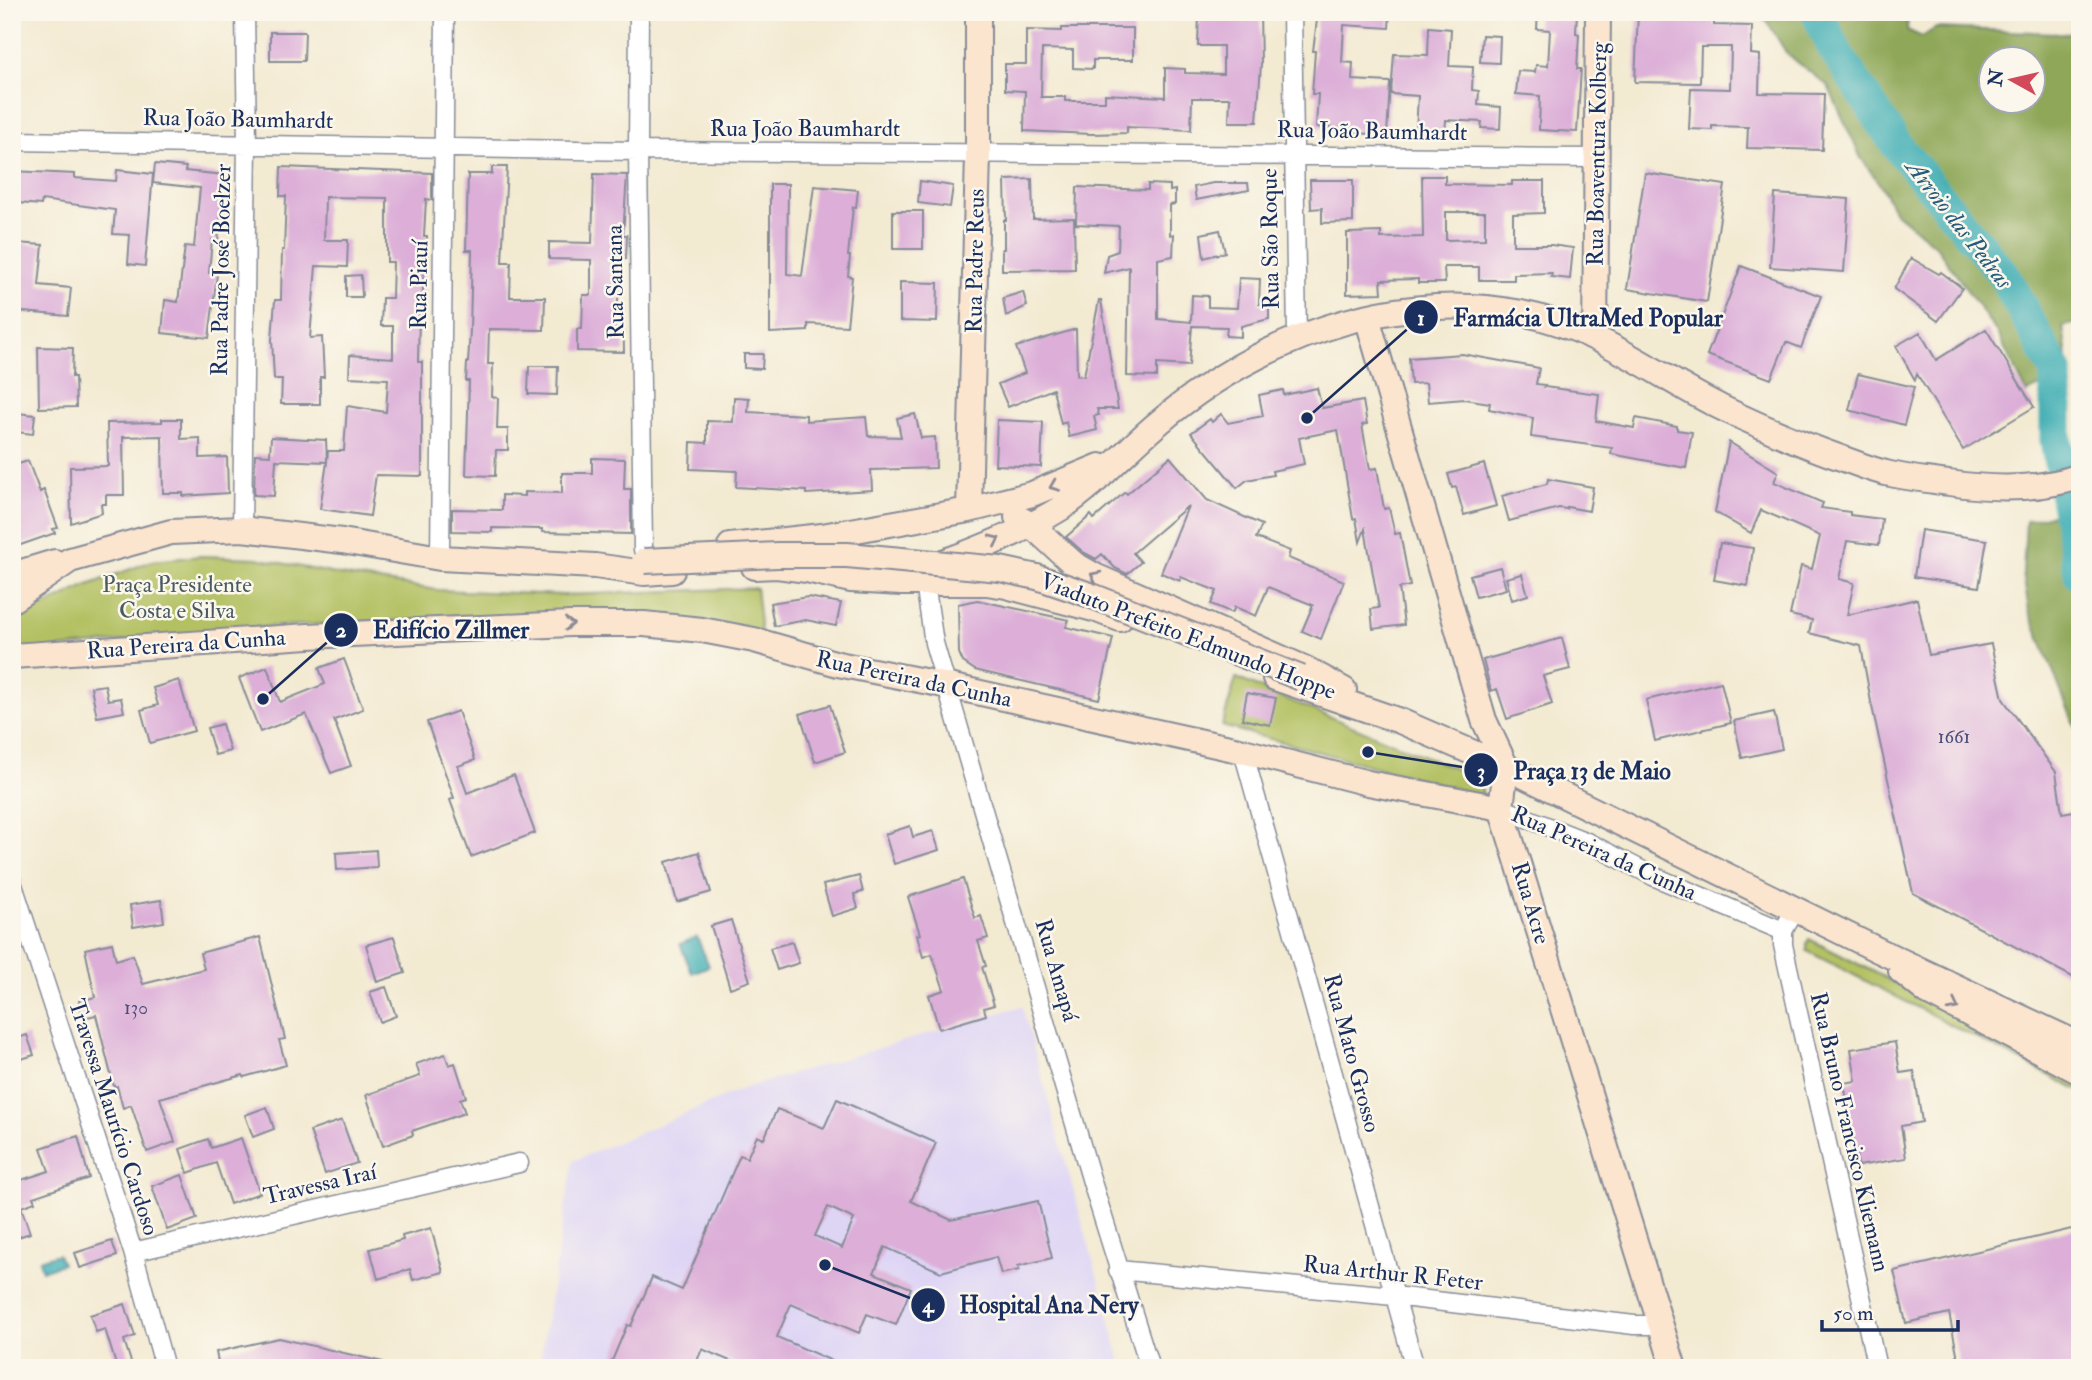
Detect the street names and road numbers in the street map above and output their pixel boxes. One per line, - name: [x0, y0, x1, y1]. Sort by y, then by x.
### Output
- street label: Rua Boaventura Kolberg: [1581, 41, 1613, 266]
- street label: Rua João Baumhardt: [142, 103, 334, 135]
- street label: Rua João Baumhardt: [710, 114, 900, 143]
- street label: Rua João Baumhardt: [1276, 115, 1468, 147]
- street label: Rua Padre José Boelzer: [205, 163, 237, 376]
- street label: Rua São Roque: [1254, 168, 1286, 310]
- street label: Rua Padre Reus: [959, 188, 991, 334]
- street label: Rua Santana: [599, 224, 630, 340]
- street label: Rua Piauí: [404, 238, 434, 330]
- street label: Viaduto Prefeito Edmundo Hoppe: [1036, 566, 1340, 707]
- street label: Rua Pereira da Cunha: [85, 623, 287, 665]
- street label: Rua Pereira da Cunha: [813, 644, 1015, 714]
- street label: Rua Pereira da Cunha: [1507, 799, 1702, 907]
- street label: Rua Acre: [1505, 858, 1557, 948]
- street label: Rua Amapá: [1028, 915, 1086, 1025]
- street label: Rua Mato Grosso: [1317, 971, 1387, 1135]
- street label: Rua Bruno Francisco Kliemann: [1804, 989, 1896, 1275]
- street label: Travessa Maurício Cardoso: [62, 995, 166, 1239]
- street label: Travessa Iraí: [261, 1157, 381, 1211]
- street label: Rua Arthur R Feter: [1302, 1249, 1485, 1297]

